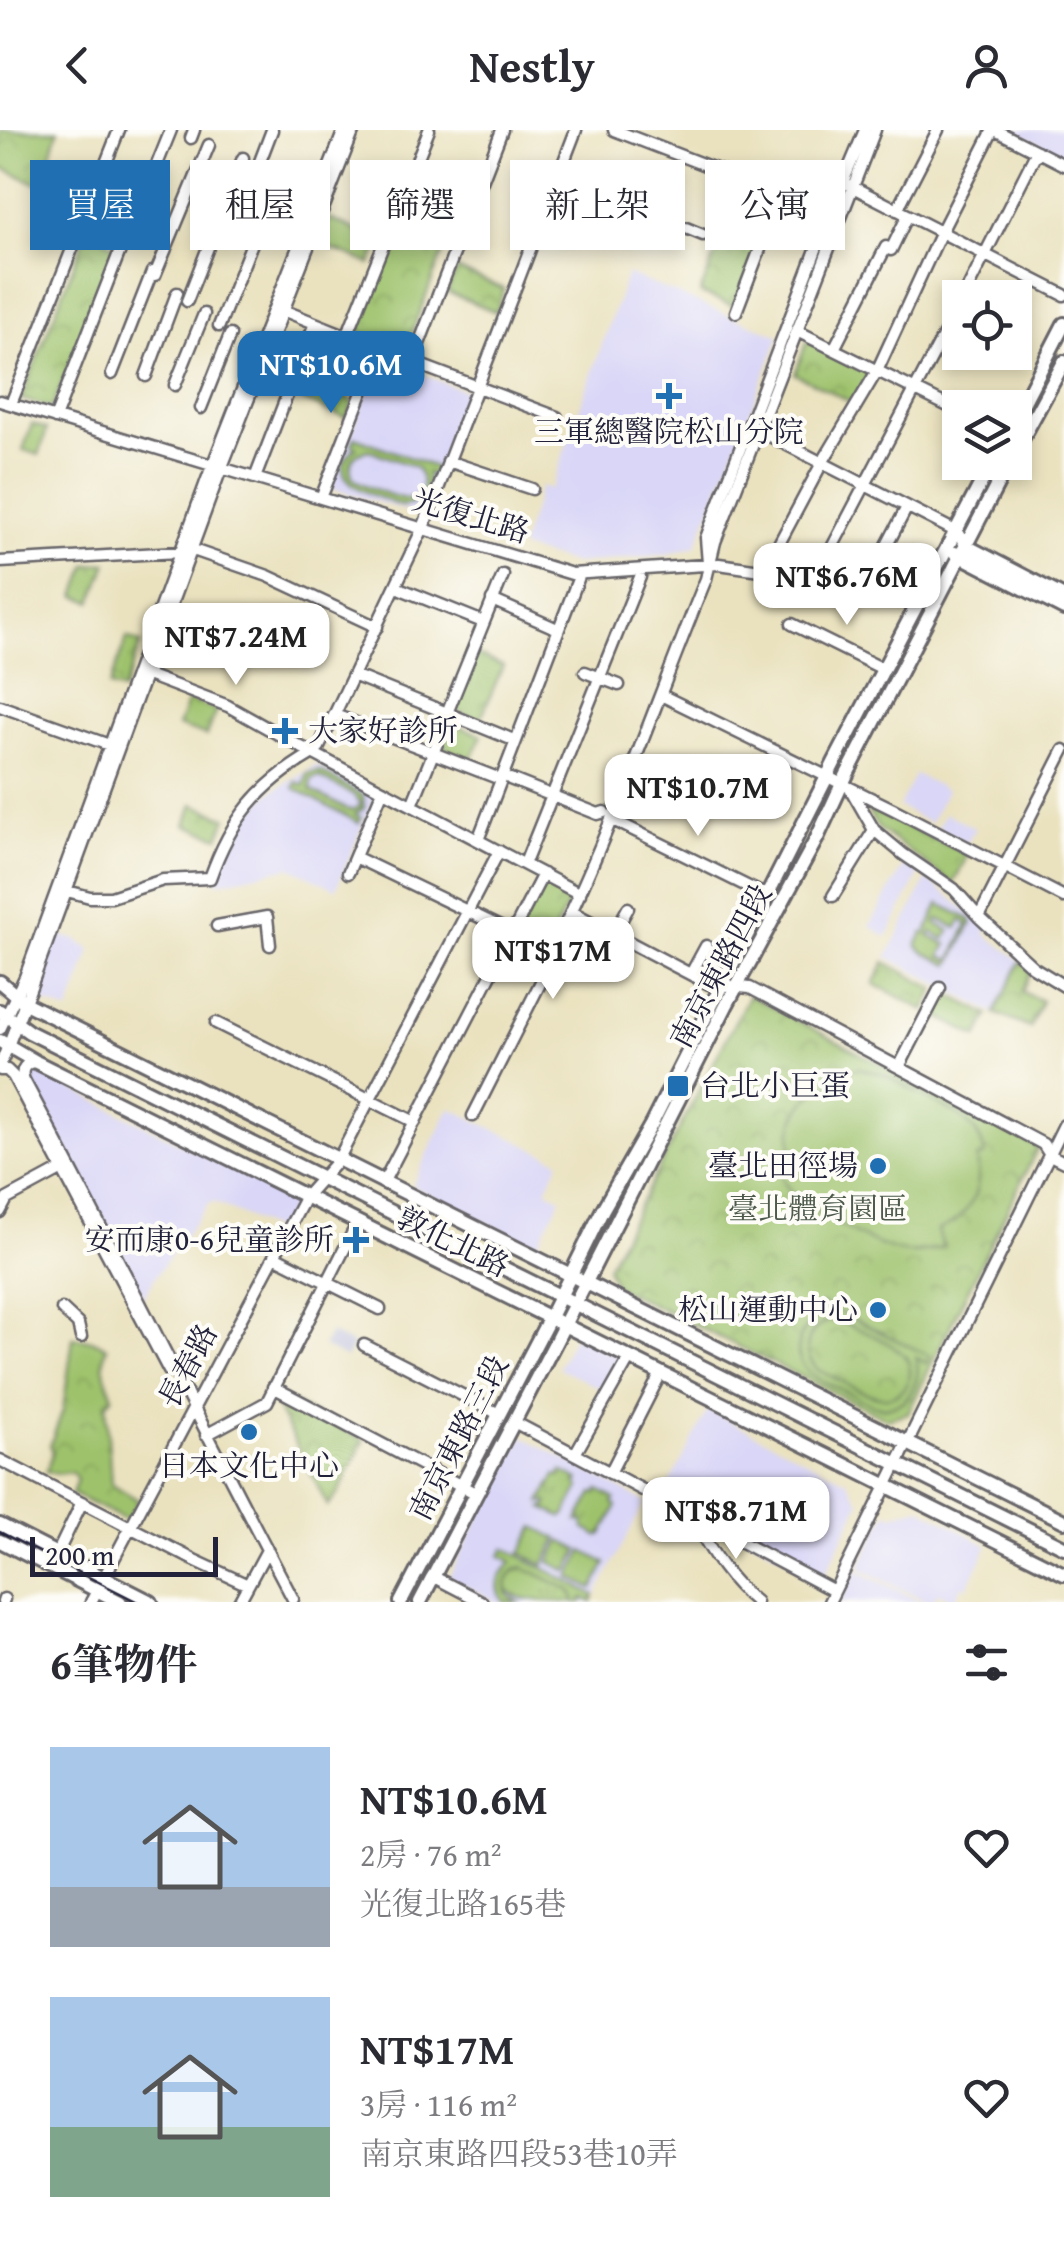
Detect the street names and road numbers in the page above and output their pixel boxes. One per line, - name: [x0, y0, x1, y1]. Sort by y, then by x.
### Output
- street label: 光復北路: [407, 476, 535, 554]
- street label: 南京東路四段: [658, 876, 782, 1055]
- street label: 敦化北路: [390, 1195, 517, 1287]
- street label: 長春路: [147, 1315, 228, 1416]
- street label: 南京東路三段: [398, 1347, 519, 1528]

